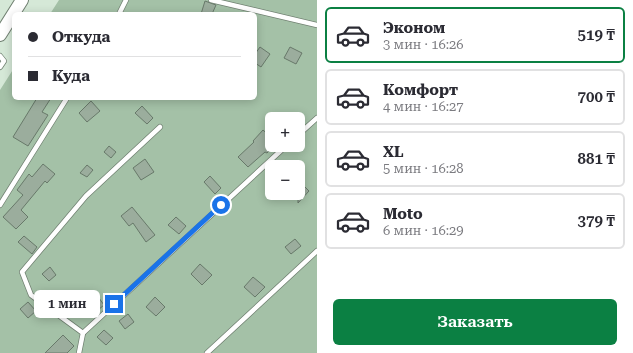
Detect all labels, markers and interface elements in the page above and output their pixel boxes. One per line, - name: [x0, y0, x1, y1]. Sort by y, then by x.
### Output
- icon: car: [335, 17, 371, 53]
- text: Эконом: [383, 19, 445, 37]
- text: 519 ₸: [578, 26, 615, 44]
- text: Откуда: [52, 28, 110, 46]
- text: 3 мин · 16:26: [383, 37, 464, 52]
- text: Куда: [52, 67, 90, 85]
- icon: car: [335, 79, 371, 115]
- text: Комфорт: [383, 81, 458, 99]
- text: 700 ₸: [578, 88, 615, 106]
- text: 4 мин · 16:27: [383, 99, 464, 114]
- map controls: [265, 112, 305, 200]
- button: +: [265, 112, 305, 152]
- icon: car: [335, 141, 371, 177]
- text: XL: [383, 143, 404, 161]
- text: 881 ₸: [578, 150, 615, 168]
- button: −: [265, 160, 305, 200]
- text: 5 мин · 16:28: [383, 161, 464, 176]
- route start: [212, 196, 230, 214]
- icon: car: [335, 203, 371, 239]
- text: Moto: [383, 205, 423, 223]
- text: 379 ₸: [578, 212, 615, 230]
- text: 6 мин · 16:29: [383, 223, 464, 238]
- callout: 1 мин: [34, 290, 100, 318]
- route end: [105, 295, 123, 313]
- text: 1 мин: [48, 296, 86, 311]
- button: Заказать: [333, 299, 617, 345]

